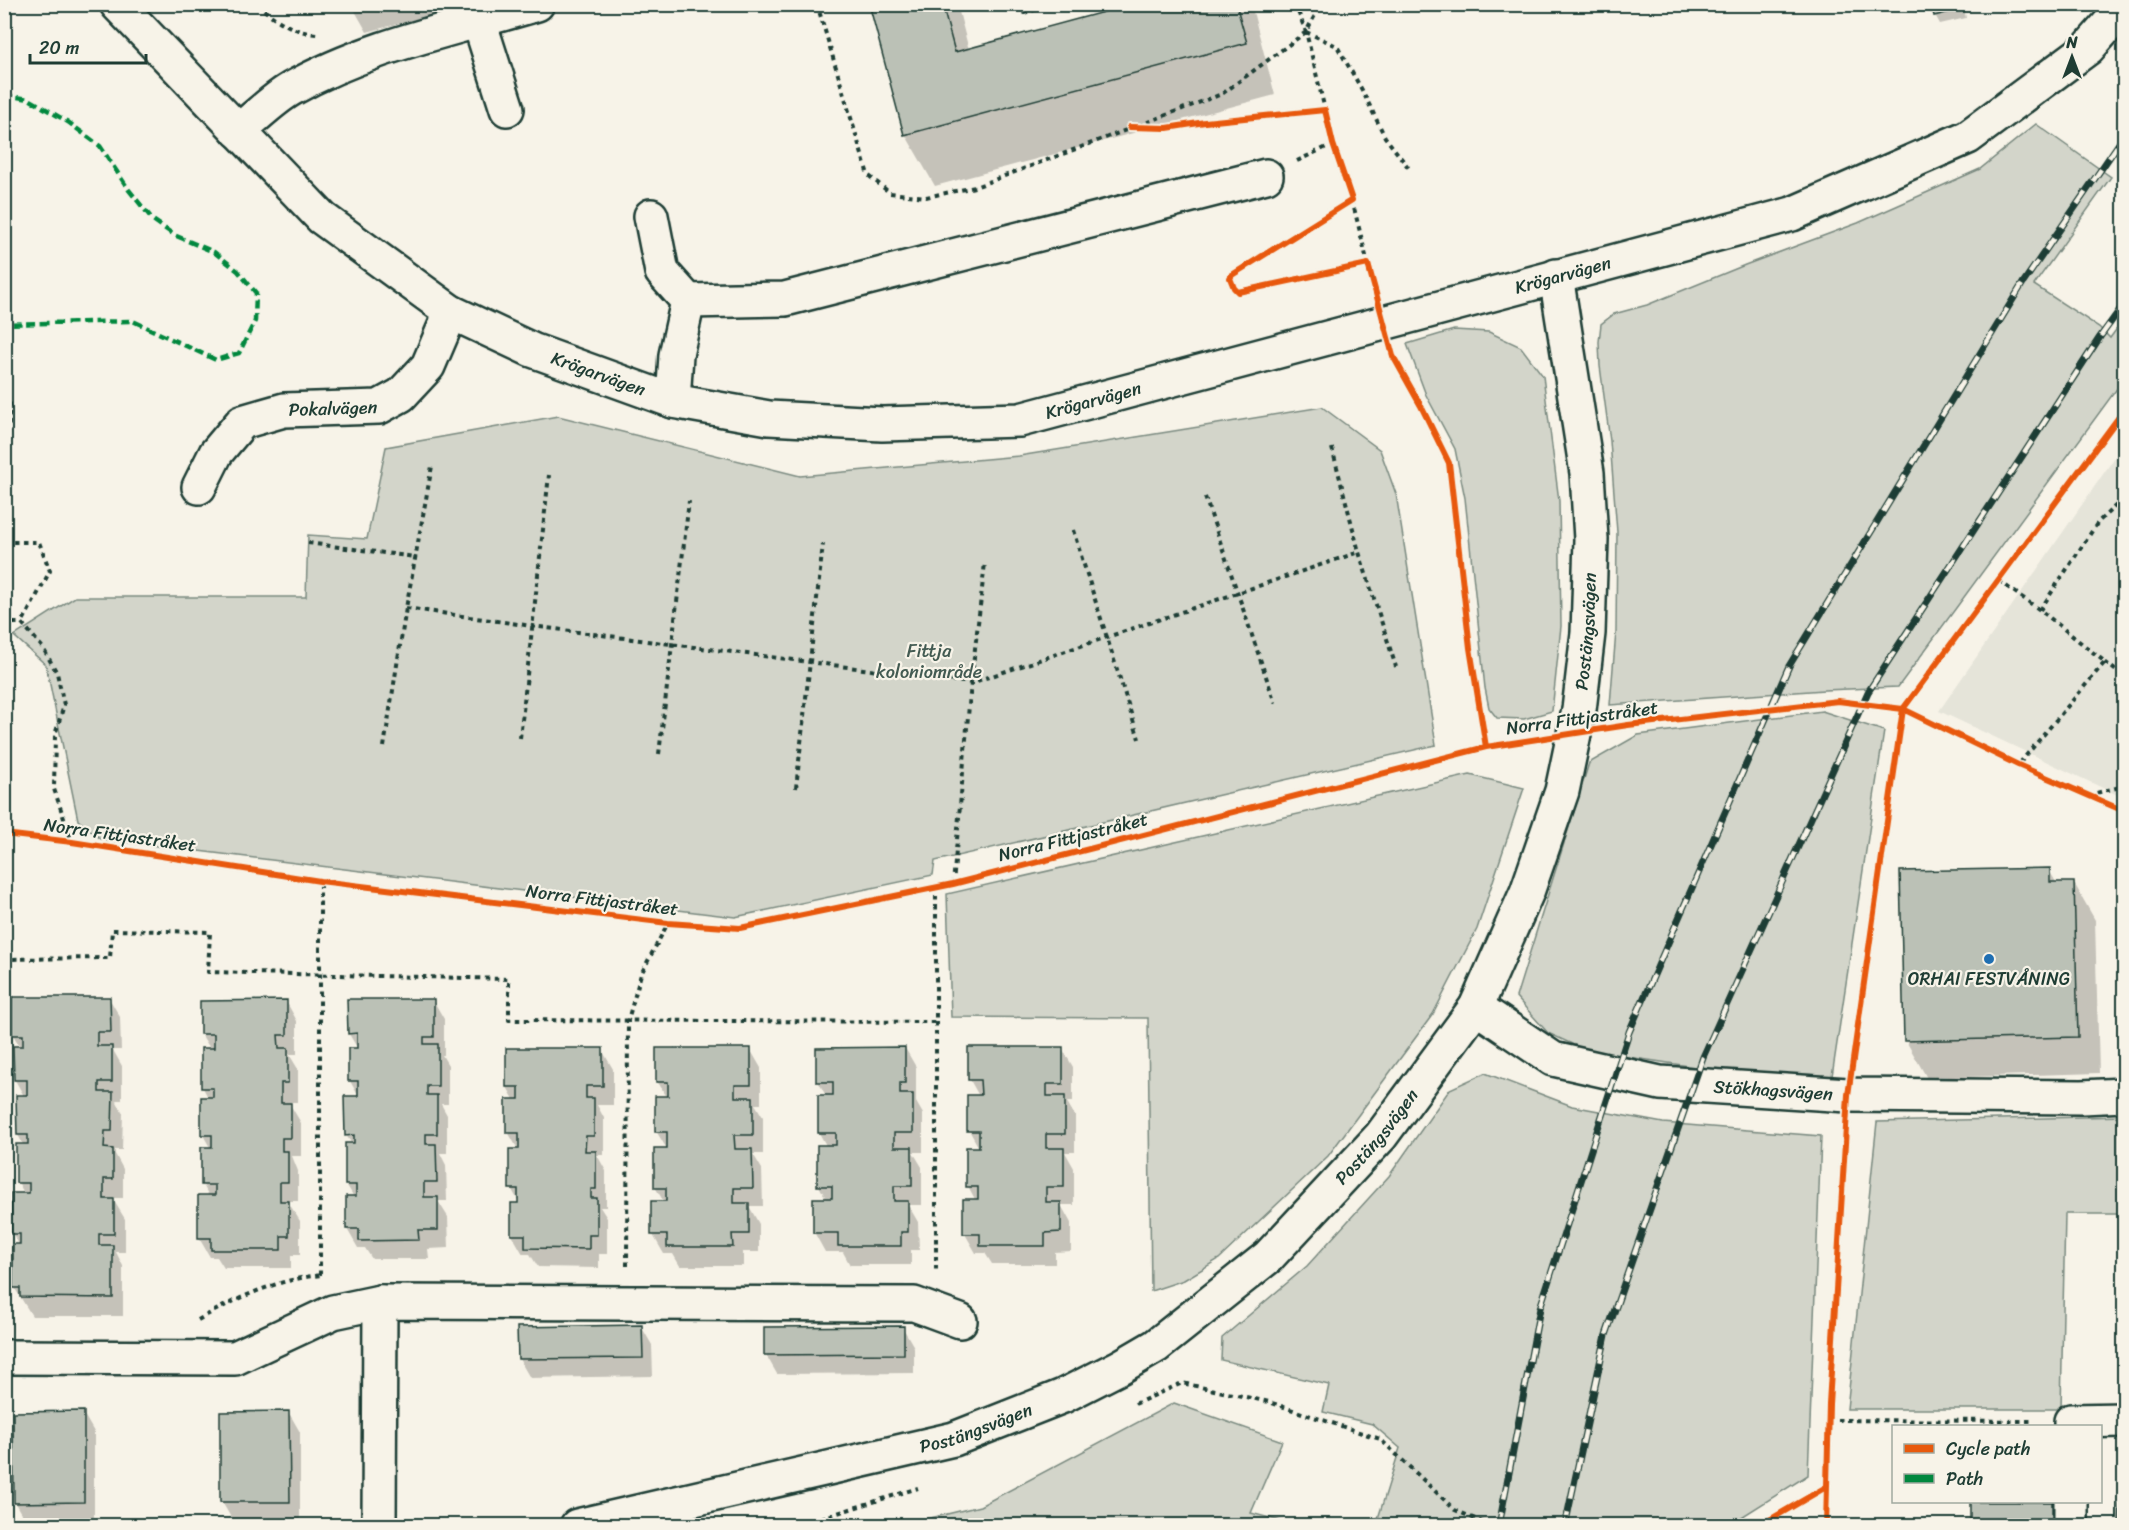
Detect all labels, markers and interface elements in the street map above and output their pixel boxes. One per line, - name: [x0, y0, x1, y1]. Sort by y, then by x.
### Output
- scale bar: [30, 27, 146, 65]
- north arrow: [2042, 27, 2102, 87]
- text: N: [2065, 28, 2078, 57]
- text: 20 m: [39, 32, 79, 64]
- street label: Krögarvägen: [1511, 247, 1615, 303]
- street label: Krögarvägen: [547, 342, 650, 406]
- street label: Krögarvägen: [1042, 372, 1145, 429]
- street label: Pokalvägen: [288, 391, 378, 426]
- street label: Postängsvägen: [1565, 572, 1606, 692]
- park label: Fittja koloniområde: [876, 635, 982, 688]
- street label: Norra Fittjastråket: [1504, 691, 1660, 745]
- street label: Norra Fittjastråket: [995, 803, 1151, 871]
- street label: Norra Fittjastråket: [42, 808, 198, 862]
- street label: Norra Fittjastråket: [524, 875, 680, 925]
- marker: ORHAI FESTVÅNING: [1982, 952, 1996, 966]
- place label: ORHAI FESTVÅNING: [1908, 963, 2070, 995]
- street label: Stökhagsvägen: [1713, 1070, 1834, 1110]
- street label: Postängsvägen: [1327, 1081, 1427, 1192]
- street label: Postängsvägen: [916, 1394, 1037, 1462]
- legend: [1892, 1425, 2102, 1503]
- text: Cycle path: [1946, 1433, 2030, 1465]
- text: Path: [1946, 1463, 1983, 1495]

